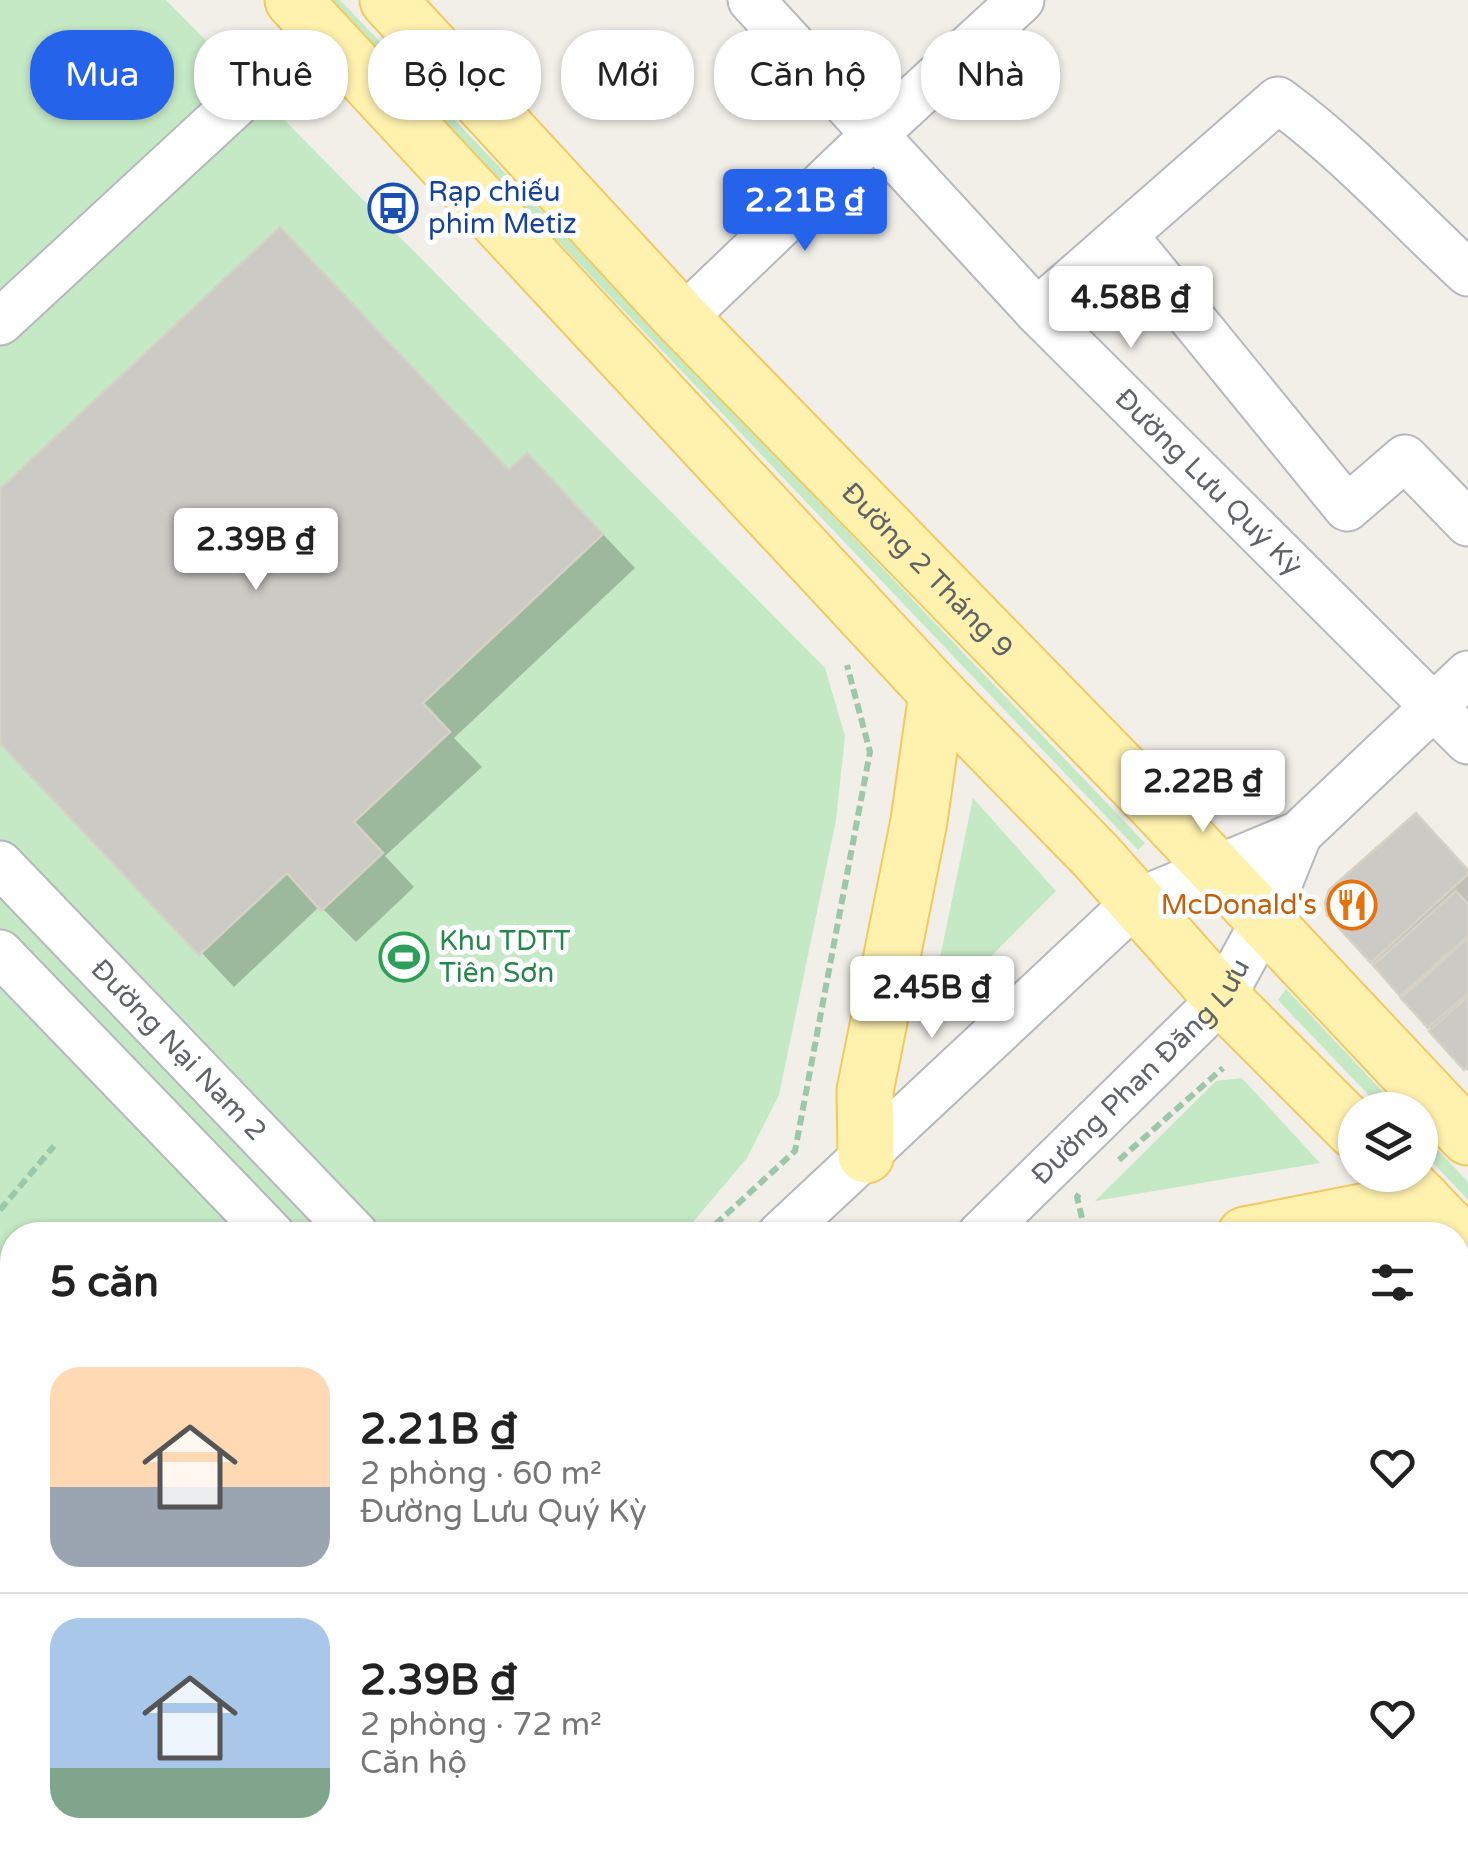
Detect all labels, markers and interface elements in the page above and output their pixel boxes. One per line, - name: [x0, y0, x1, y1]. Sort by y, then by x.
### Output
- chip: Mua: [30, 30, 174, 120]
- chip: Thuê: [194, 30, 348, 120]
- chip: Bộ lọc: [368, 30, 541, 120]
- chip: Mới: [561, 30, 694, 120]
- chip: Căn hộ: [714, 30, 901, 120]
- chip: Nhà: [921, 30, 1060, 120]
- pin: 2.21B ₫: [713, 169, 897, 254]
- place label: Rạp chiếu phim Metiz: [428, 175, 577, 241]
- bus stop icon: Rạp chiếu phim Metiz: [367, 182, 419, 234]
- text: 2.21B ₫: [745, 182, 865, 220]
- pin: 4.58B ₫: [1039, 266, 1223, 351]
- text: 4.58B ₫: [1071, 279, 1191, 317]
- street label: Đường Lưu Quý Kỳ: [1108, 382, 1309, 583]
- street label: Đường 2 Tháng 9: [834, 476, 1020, 665]
- pin: 2.39B ₫: [164, 508, 348, 593]
- text: 2.39B ₫: [196, 521, 316, 559]
- pin: 2.22B ₫: [1111, 750, 1295, 835]
- text: 2.22B ₫: [1143, 763, 1263, 801]
- restaurant icon: McDonald's: [1326, 879, 1378, 931]
- place label: McDonald's: [1161, 888, 1317, 922]
- place label: Khu TDTT Tiên Sơn: [439, 924, 570, 990]
- sports icon: Khu TDTT Tiên Sơn: [378, 931, 430, 983]
- street label: Đường Nại Nam 2: [84, 952, 274, 1148]
- street label: Đường Phan Đăng Lưu: [1024, 953, 1257, 1192]
- pin: 2.45B ₫: [840, 956, 1024, 1041]
- text: 2.45B ₫: [872, 969, 992, 1007]
- map controls: [1338, 1092, 1438, 1192]
- button: layers: [1338, 1092, 1438, 1192]
- icon: filters: [1365, 1255, 1420, 1310]
- text: 5 căn: [50, 1257, 159, 1308]
- text: 2.21B ₫: [360, 1404, 518, 1455]
- icon: home: [130, 1407, 250, 1527]
- icon: heart: [1365, 1440, 1420, 1495]
- text: 2 phòng · 60 m²: [360, 1455, 602, 1493]
- text: Đường Lưu Quý Kỳ: [360, 1493, 647, 1531]
- text: 2.39B ₫: [360, 1655, 518, 1706]
- icon: home: [130, 1658, 250, 1778]
- icon: heart: [1365, 1691, 1420, 1746]
- text: 2 phòng · 72 m²: [360, 1706, 602, 1744]
- text: Căn hộ: [360, 1744, 467, 1782]

